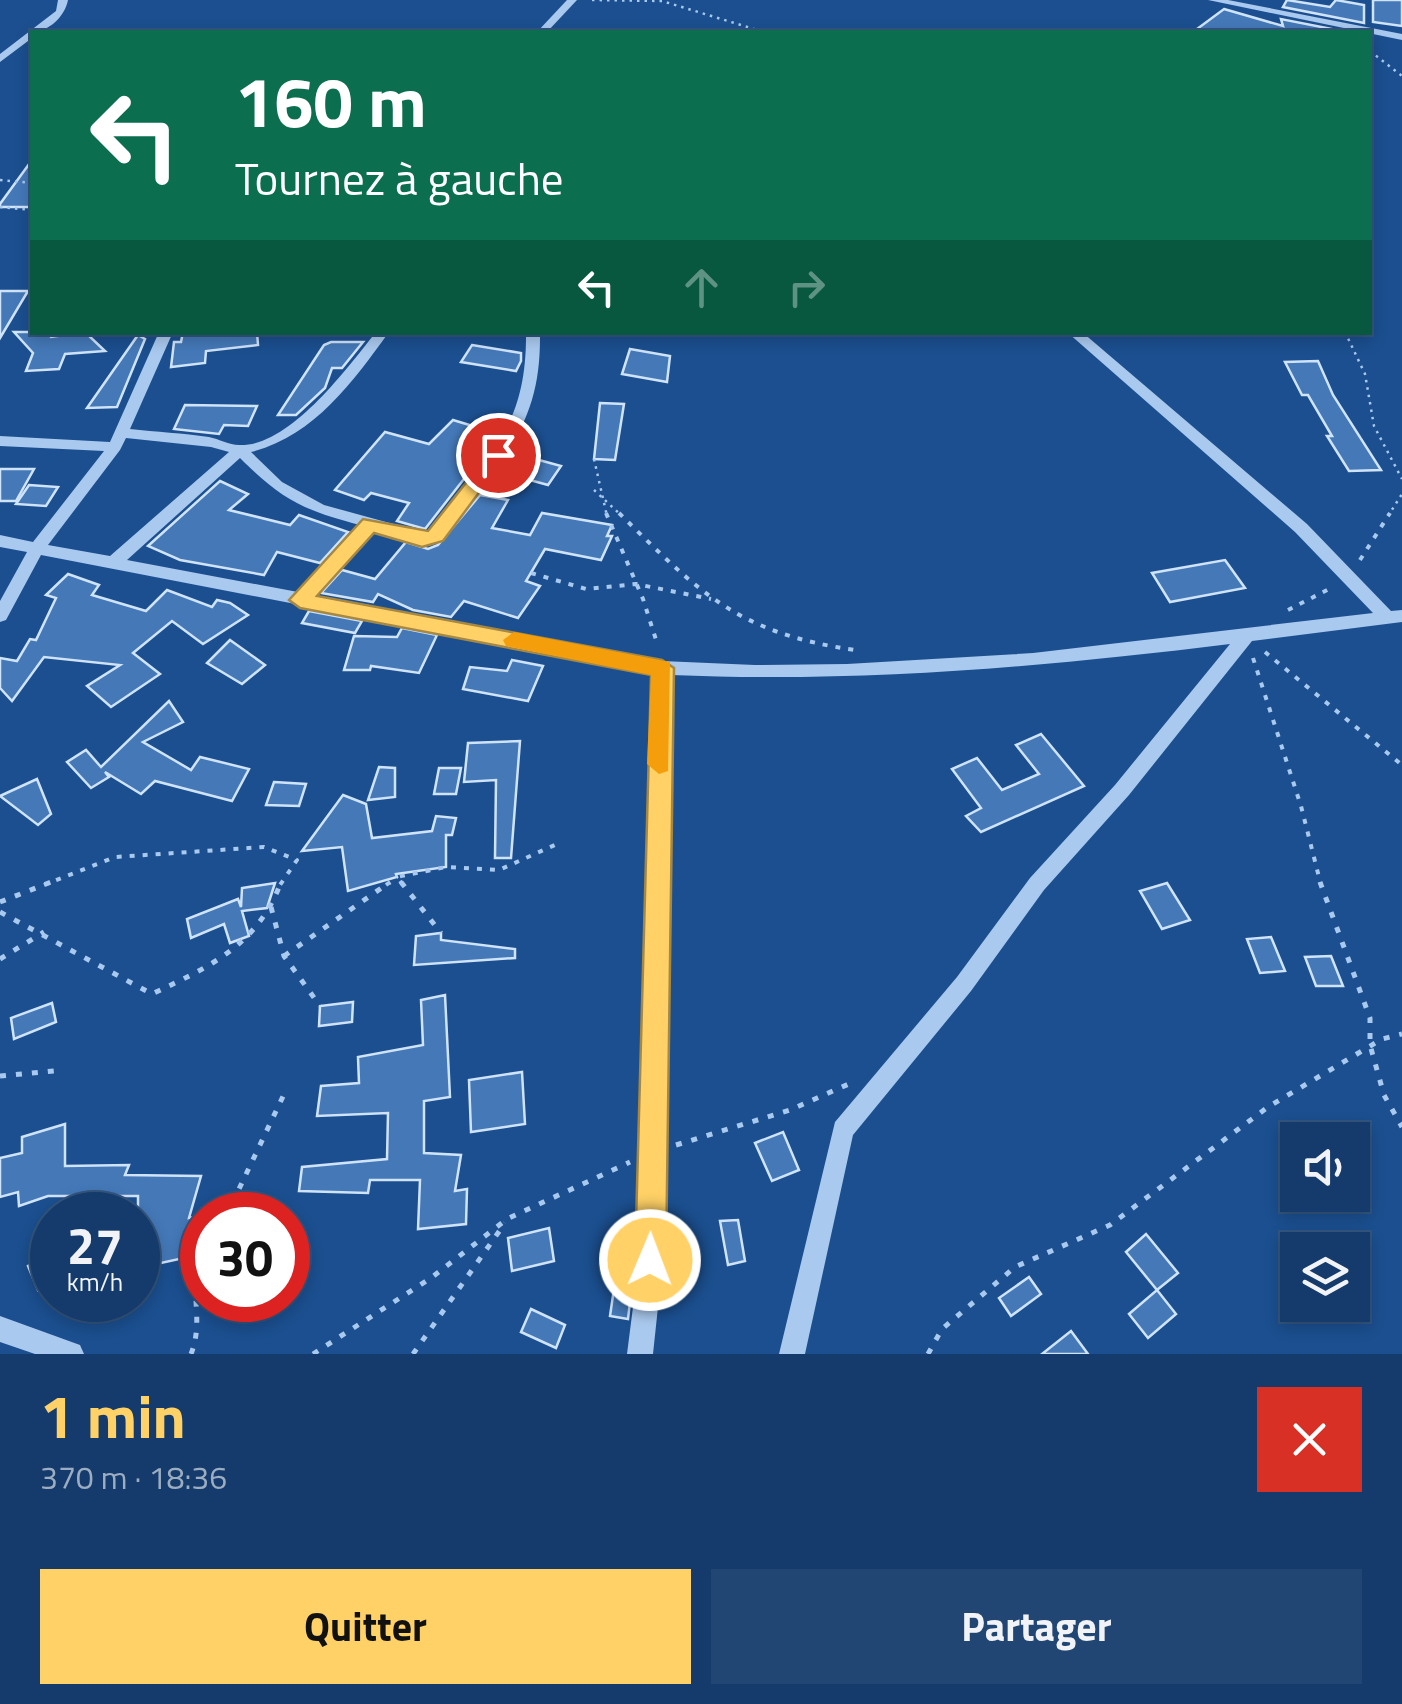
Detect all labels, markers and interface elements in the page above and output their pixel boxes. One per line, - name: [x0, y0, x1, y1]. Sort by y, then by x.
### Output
- text: 160 m: [235, 48, 427, 154]
- icon: left: [70, 70, 200, 200]
- text: Tournez à gauche: [235, 144, 564, 212]
- icon: left: [569, 260, 624, 315]
- icon: ahead: [674, 260, 729, 315]
- icon: right: [779, 260, 834, 315]
- pin: [456, 413, 541, 498]
- icon: arrive: [471, 428, 526, 483]
- map controls: [1280, 1122, 1370, 1322]
- button: sound: [1280, 1122, 1370, 1212]
- speed limit sign: 30: [180, 1192, 310, 1322]
- text: 27: [67, 1207, 123, 1283]
- position arrow: [598, 1208, 702, 1312]
- button: layers: [1280, 1232, 1370, 1322]
- text: km/h: [67, 1263, 123, 1301]
- text: 1 min: [40, 1370, 186, 1461]
- button: close: [1257, 1387, 1362, 1492]
- text: 370 m · 18:36: [40, 1453, 227, 1501]
- button: Quitter: [40, 1569, 691, 1684]
- button: Partager: [711, 1569, 1362, 1684]

